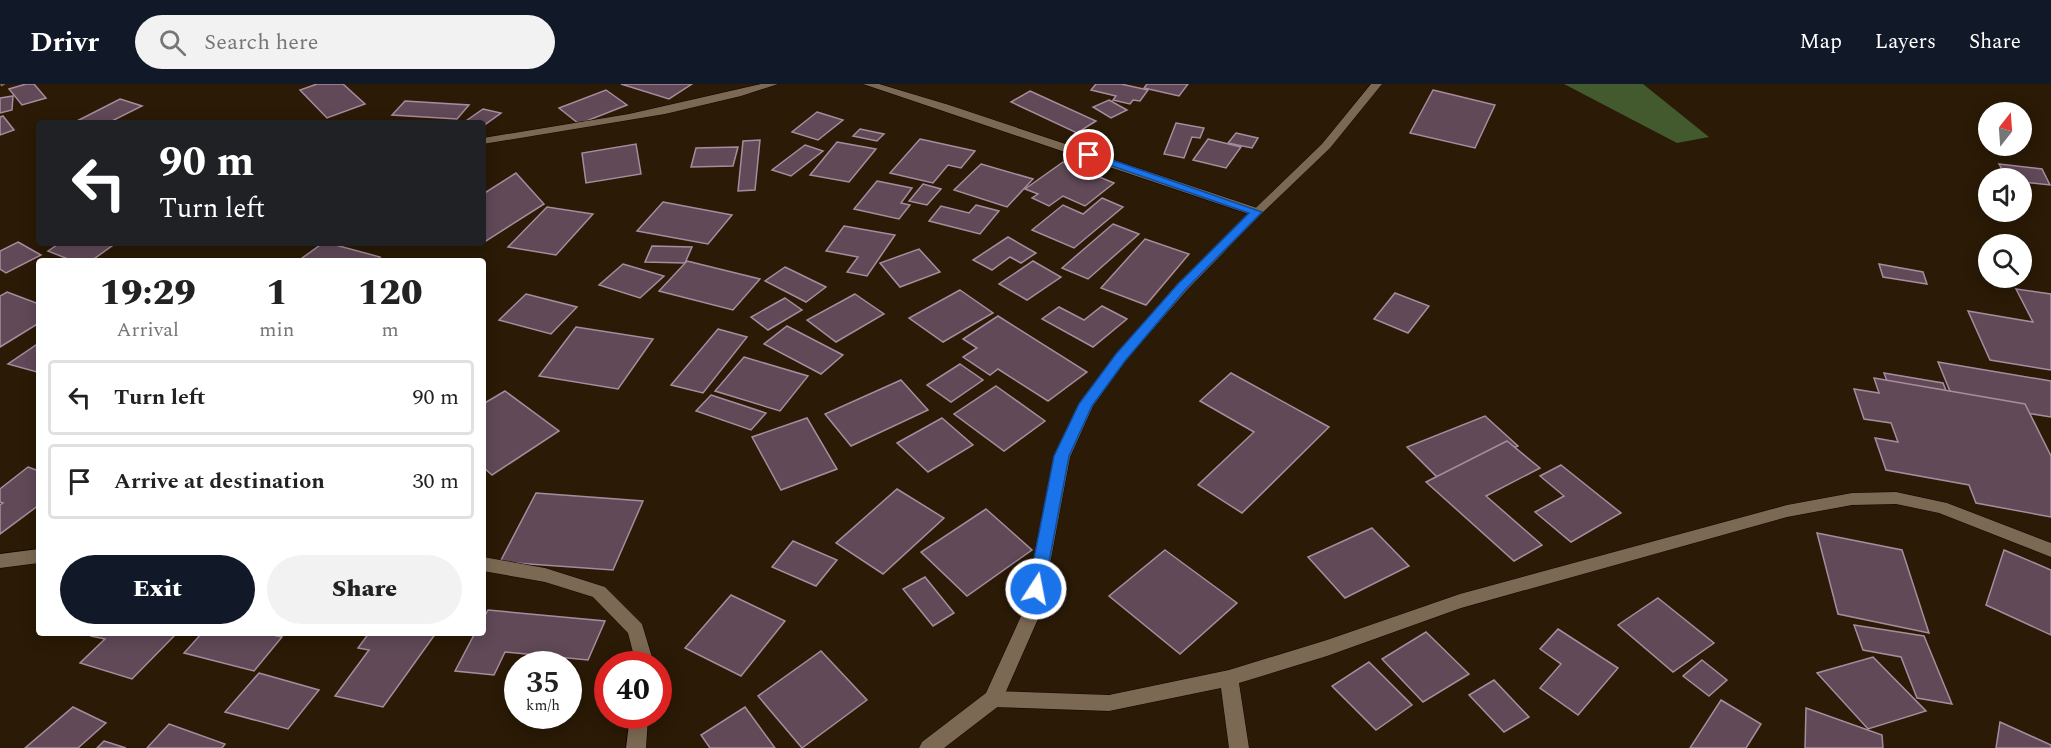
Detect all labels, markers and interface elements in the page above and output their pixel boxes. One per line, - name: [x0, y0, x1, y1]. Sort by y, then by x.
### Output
- search box: [135, 15, 555, 69]
- text: Drivr: [30, 21, 99, 64]
- icon: search: [156, 26, 189, 59]
- text: Search here: [204, 26, 318, 59]
- text: Map: [1800, 26, 1842, 58]
- text: Layers: [1875, 26, 1936, 58]
- text: Share: [1969, 26, 2021, 58]
- north arrow: [1978, 102, 2032, 156]
- map controls: [1978, 102, 2032, 288]
- pin: [1063, 129, 1114, 180]
- text: 90 m: [159, 131, 254, 194]
- icon: arrive: [1072, 138, 1105, 171]
- icon: left: [60, 144, 138, 222]
- button: sound: [1978, 168, 2032, 222]
- text: Turn left: [159, 188, 265, 230]
- button: search: [1978, 234, 2032, 288]
- text: 19:29: [99, 266, 196, 321]
- text: 1: [266, 266, 288, 321]
- text: 120: [358, 266, 423, 321]
- text: Arrival: [117, 315, 179, 345]
- text: min: [259, 315, 294, 345]
- text: m: [382, 315, 399, 345]
- icon: left: [63, 381, 96, 414]
- text: Turn left: [114, 381, 206, 414]
- text: 90 m: [413, 381, 459, 414]
- icon: arrive: [63, 465, 96, 498]
- text: Arrive at destination: [114, 465, 325, 498]
- text: 30 m: [413, 465, 459, 498]
- button: Exit: [60, 555, 255, 624]
- button: Share: [267, 555, 462, 624]
- position arrow: [1004, 557, 1068, 621]
- speed limit sign: 40: [594, 651, 672, 729]
- text: 35: [526, 660, 560, 706]
- text: km/h: [526, 694, 560, 717]

